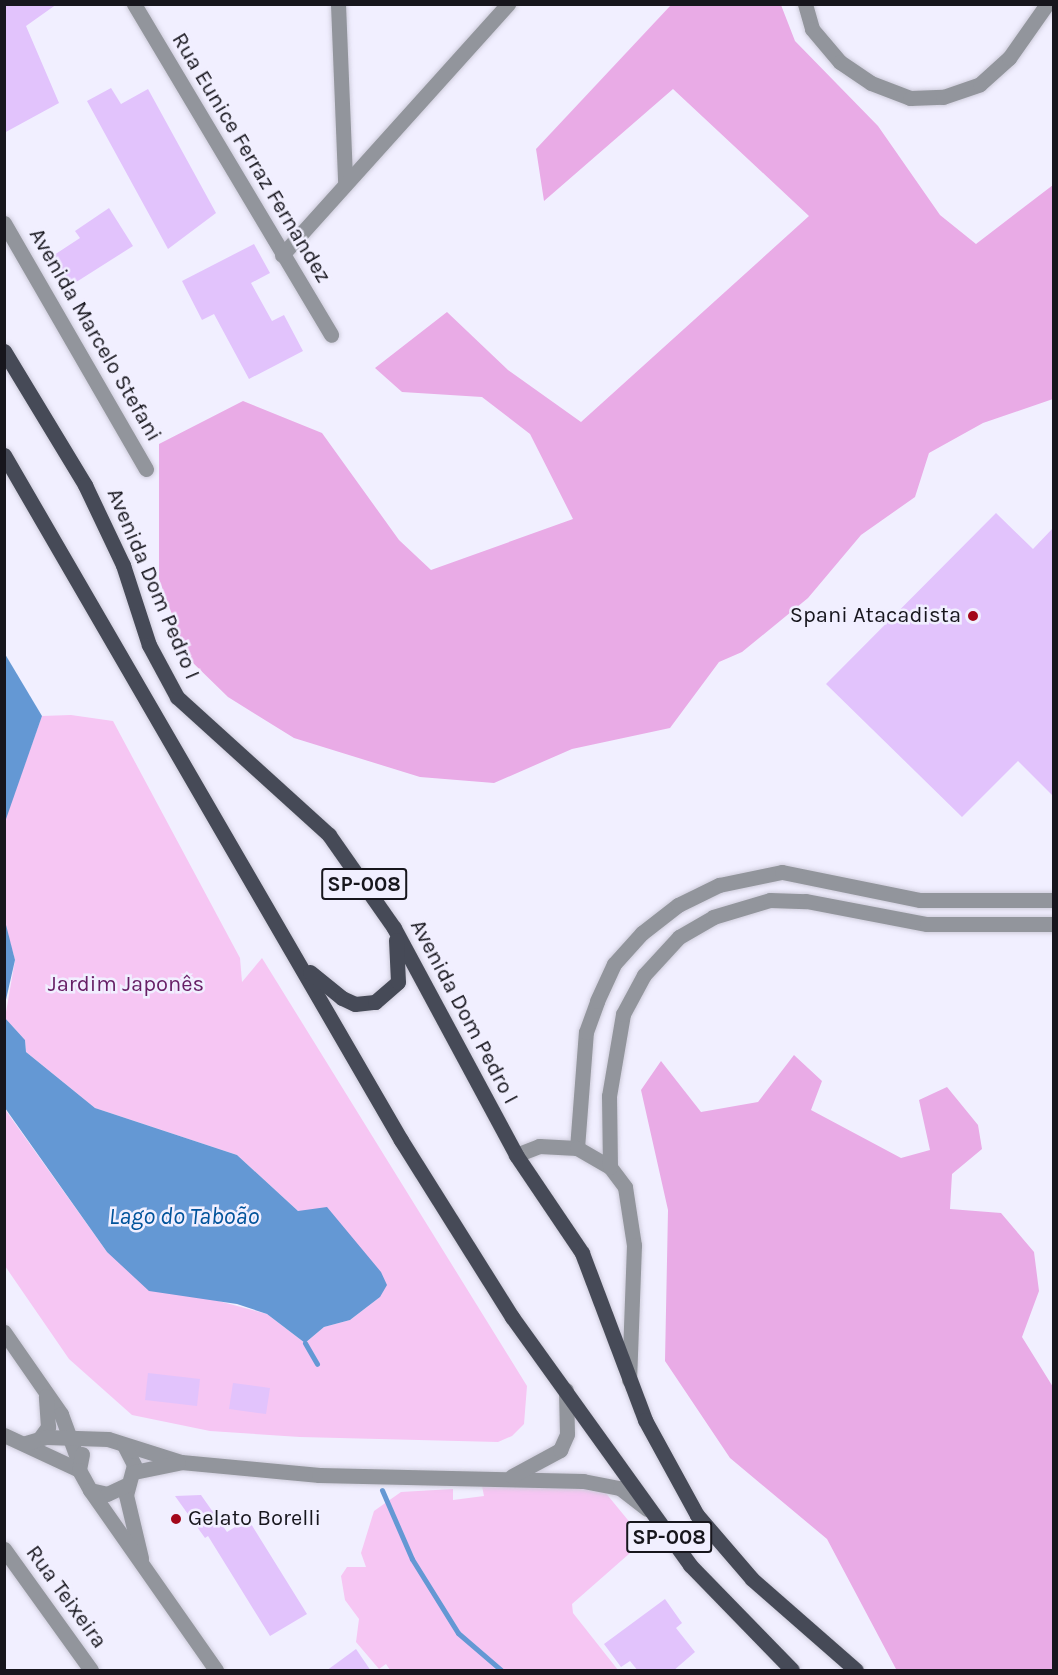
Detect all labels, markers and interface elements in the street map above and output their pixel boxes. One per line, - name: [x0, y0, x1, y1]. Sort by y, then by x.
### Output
- street label: Rua Eunice Ferraz Fernandez: [166, 28, 336, 288]
- street label: Avenida Marcelo Stefani: [23, 224, 167, 446]
- street label: Avenida Dom Pedro I: [101, 485, 205, 683]
- place label: Spani Atacadista: [790, 603, 961, 629]
- marker: Spani Atacadista: [966, 609, 980, 623]
- road number: SP-008: [320, 866, 407, 902]
- street label: Avenida Dom Pedro I: [404, 915, 524, 1109]
- park label: Jardim Japonês: [48, 972, 204, 998]
- water label: Lago do Taboão: [109, 1203, 259, 1231]
- place label: Gelato Borelli: [188, 1506, 321, 1532]
- marker: Gelato Borelli: [169, 1512, 183, 1526]
- road number: SP-008: [626, 1519, 712, 1555]
- street label: Rua Teixeira: [20, 1540, 112, 1654]

